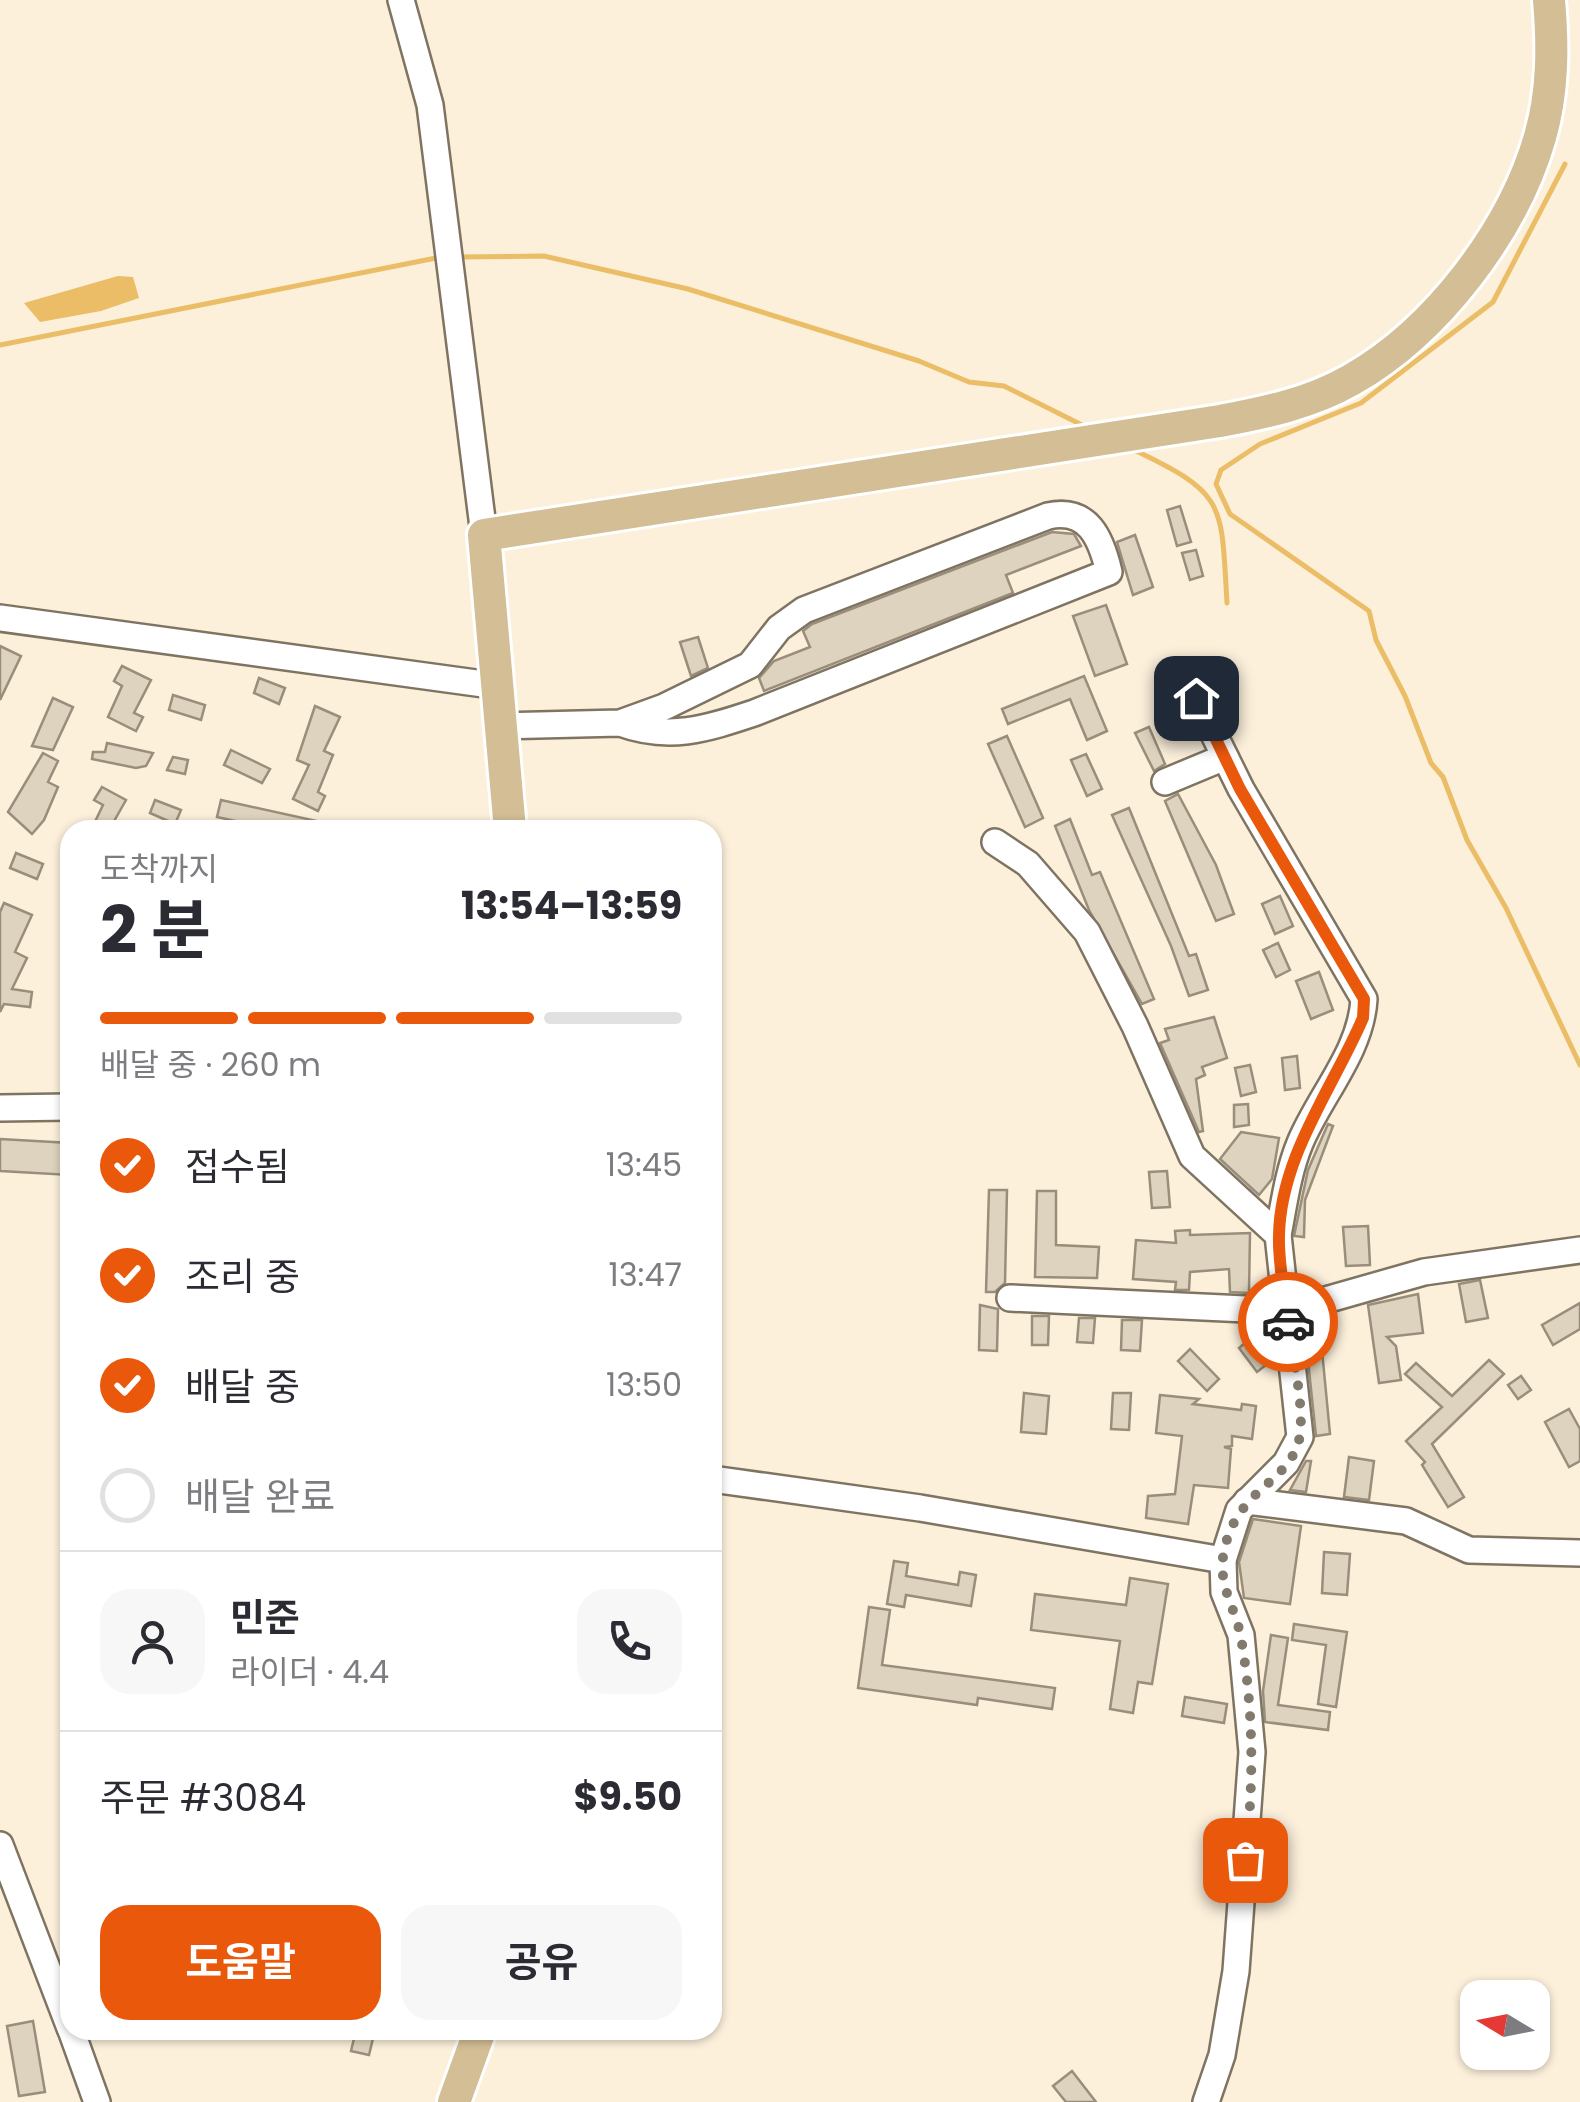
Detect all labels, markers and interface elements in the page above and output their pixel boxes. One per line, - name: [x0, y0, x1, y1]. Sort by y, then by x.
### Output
- pin: [1154, 656, 1239, 741]
- icon: home: [1169, 671, 1224, 726]
- text: 도착까지: [100, 846, 218, 891]
- text: 13:54–13:59: [461, 879, 682, 932]
- text: 2 분: [100, 885, 211, 976]
- text: 배달 중 · 260 m: [100, 1042, 321, 1087]
- icon: check: [100, 1138, 155, 1193]
- text: 접수됨: [185, 1140, 290, 1193]
- text: 13:45: [606, 1142, 682, 1187]
- icon: check: [100, 1248, 155, 1303]
- text: 조리 중: [185, 1250, 300, 1303]
- text: 13:47: [608, 1252, 682, 1297]
- courier: [1238, 1272, 1338, 1372]
- icon: car: [1261, 1295, 1316, 1350]
- icon: check: [100, 1358, 155, 1413]
- text: 배달 중: [185, 1360, 300, 1413]
- text: 13:50: [606, 1362, 682, 1407]
- text: 배달 완료: [185, 1470, 335, 1523]
- button: person: [100, 1589, 205, 1694]
- button: phone: [577, 1589, 682, 1694]
- text: 민준: [230, 1591, 300, 1644]
- text: 라이더 · 4.4: [230, 1649, 389, 1694]
- text: $9.50: [573, 1770, 682, 1823]
- text: 주문 #3084: [100, 1771, 306, 1824]
- pin: [1203, 1818, 1288, 1903]
- icon: bag: [1218, 1833, 1273, 1888]
- button: 도움말: [100, 1905, 381, 2020]
- button: 공유: [401, 1905, 682, 2020]
- north arrow: [1460, 1980, 1550, 2070]
- map controls: [1460, 1980, 1550, 2070]

